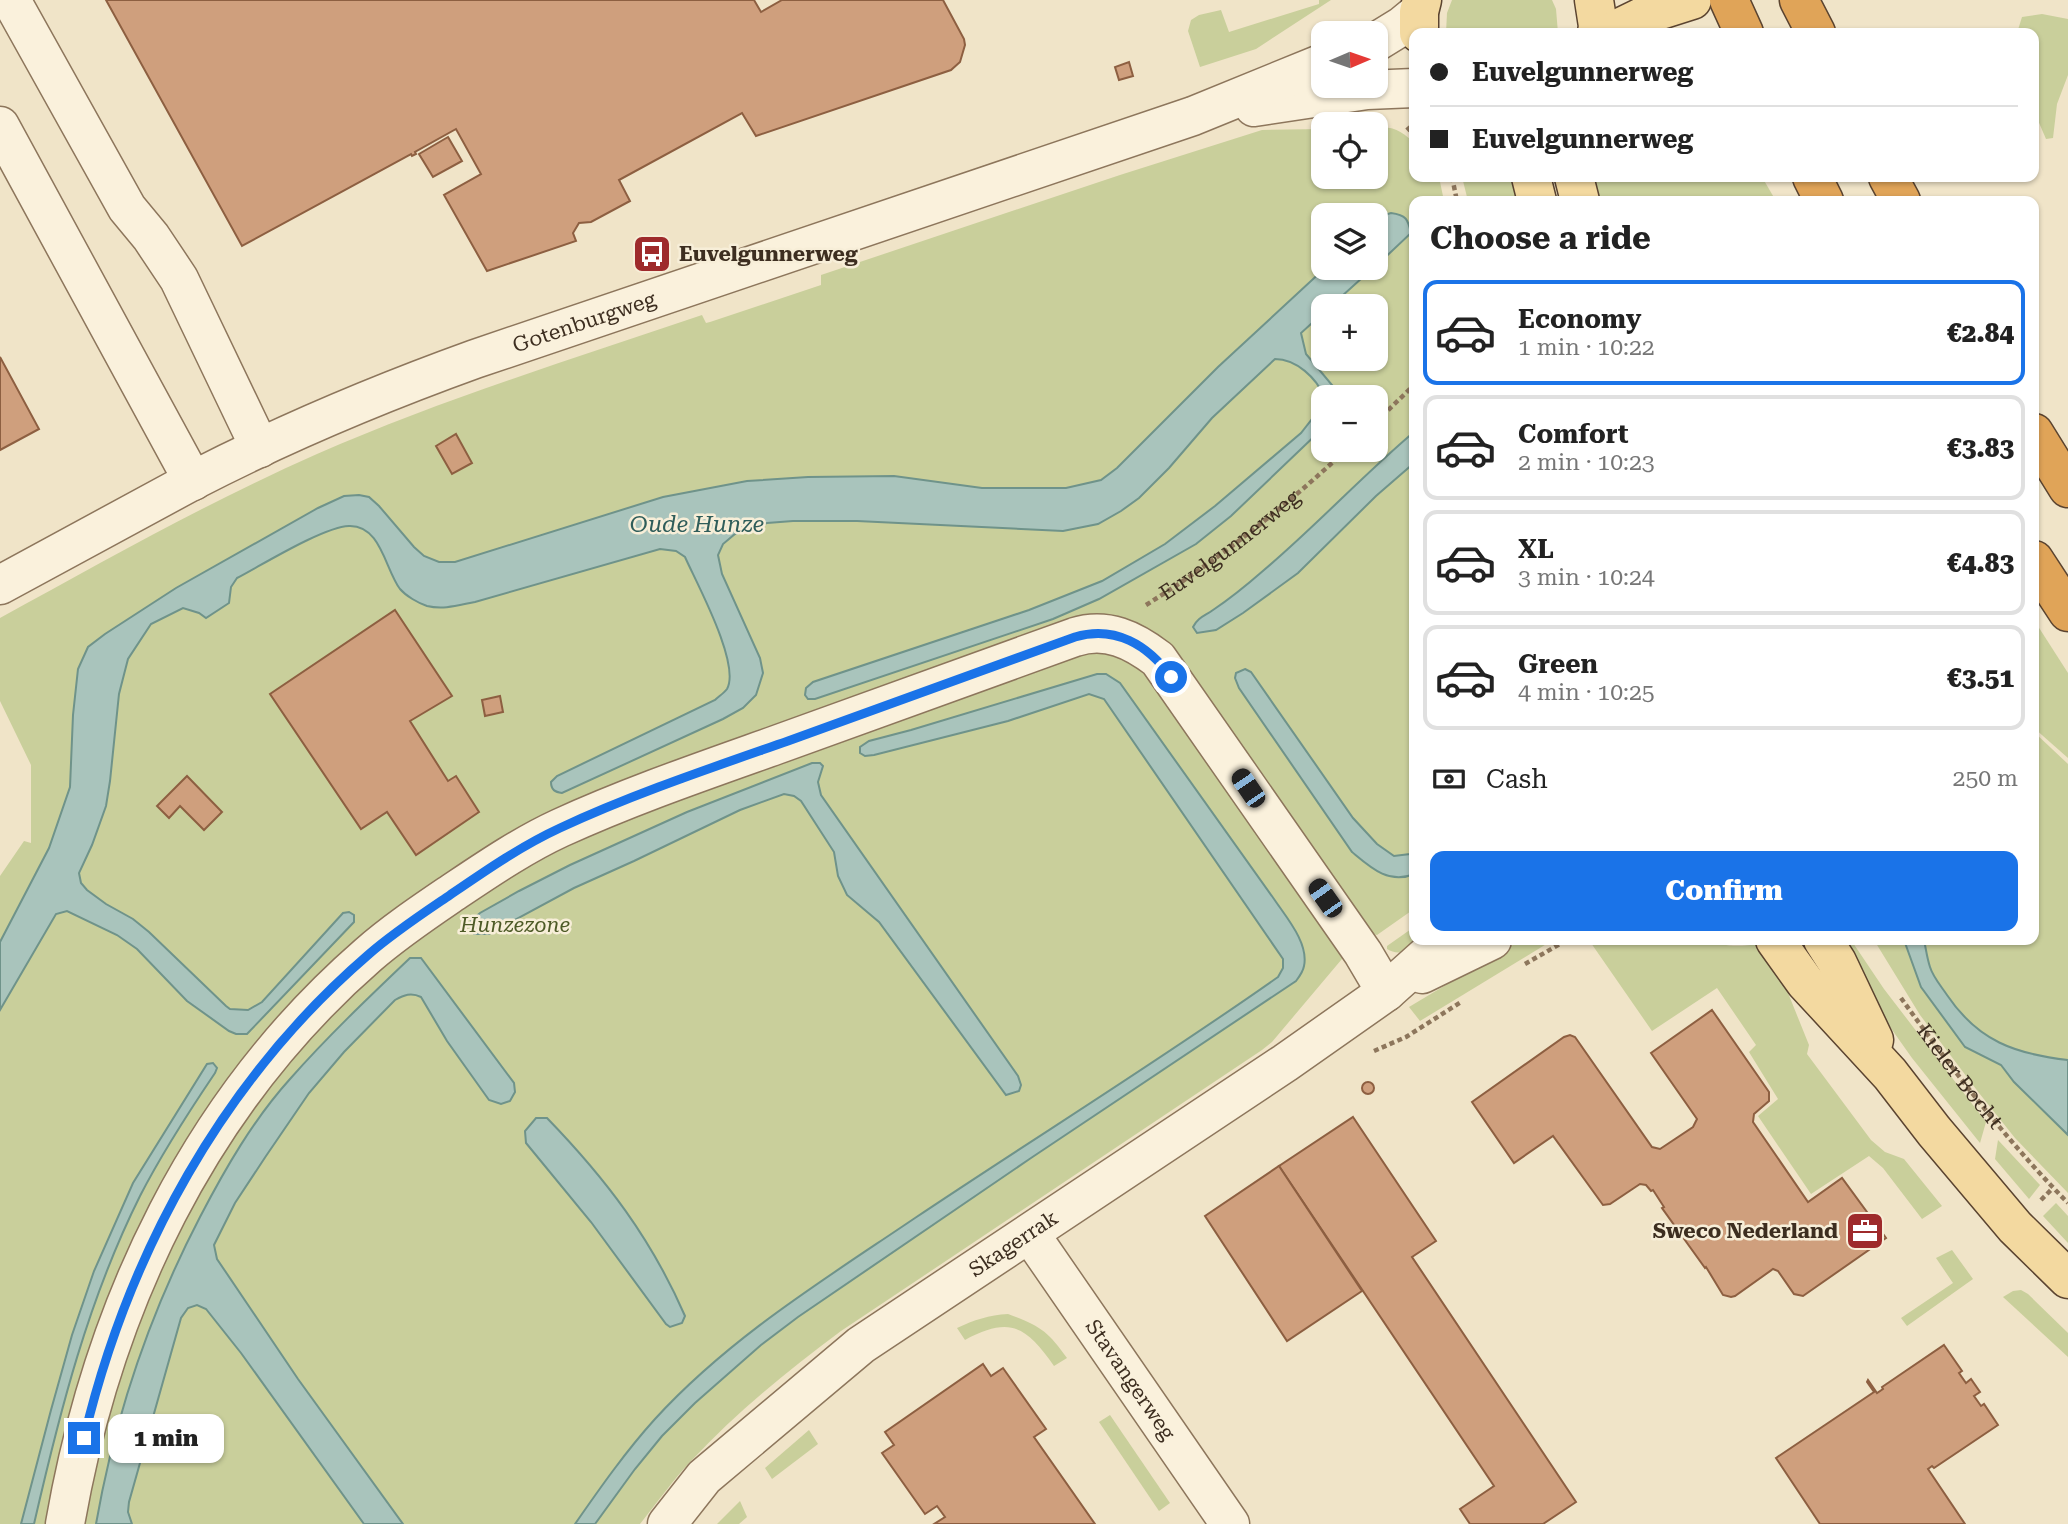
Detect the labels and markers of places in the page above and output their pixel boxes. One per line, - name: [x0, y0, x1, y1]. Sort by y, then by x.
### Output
- bus stop icon: Euvelgunnerweg: [631, 233, 673, 275]
- place label: Euvelgunnerweg: [679, 242, 858, 266]
- office icon: Sweco Nederland: [1844, 1210, 1886, 1252]
- place label: Sweco Nederland: [1653, 1219, 1838, 1243]

